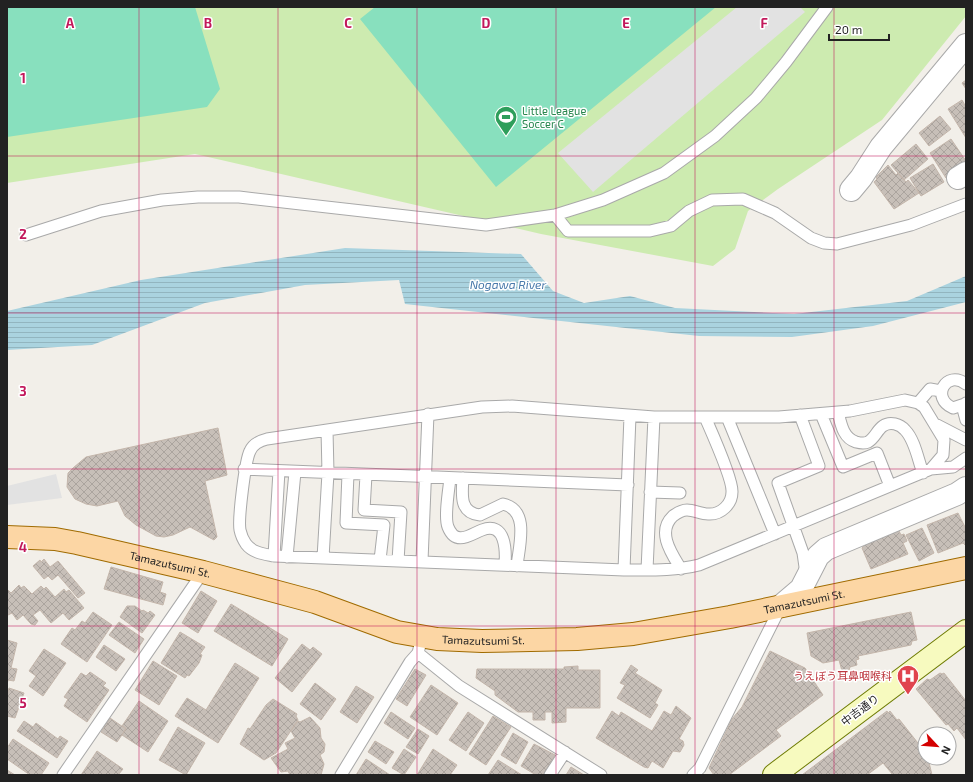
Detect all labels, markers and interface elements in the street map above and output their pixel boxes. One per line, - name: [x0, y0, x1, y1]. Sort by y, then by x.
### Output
- text: A: [66, 15, 75, 31]
- text: B: [204, 15, 212, 31]
- text: C: [344, 15, 352, 31]
- text: D: [482, 15, 491, 31]
- text: E: [622, 15, 630, 31]
- text: F: [760, 15, 768, 31]
- scale bar: [829, 16, 889, 42]
- text: 20 m: [835, 22, 862, 36]
- text: 1: [20, 70, 26, 86]
- sports icon: Little League Soccer C: [493, 104, 519, 137]
- place label: Little League Soccer C: [522, 104, 586, 130]
- text: 2: [19, 226, 27, 242]
- water label: Nogawa River: [470, 277, 547, 291]
- text: 3: [19, 383, 27, 399]
- text: 4: [19, 539, 27, 555]
- street label: Tamazutsumi St.: [128, 548, 212, 580]
- street label: Tamazutsumi St.: [762, 586, 846, 616]
- street label: Tamazutsumi St.: [442, 632, 525, 647]
- hospital icon: うえぼう耳鼻咽喉科: [895, 663, 921, 696]
- place label: うえぼう耳鼻咽喉科: [793, 669, 892, 682]
- street label: 中吉通り: [838, 691, 881, 728]
- text: 5: [19, 695, 27, 711]
- north arrow: [917, 726, 957, 766]
- text: N: [939, 744, 954, 757]

